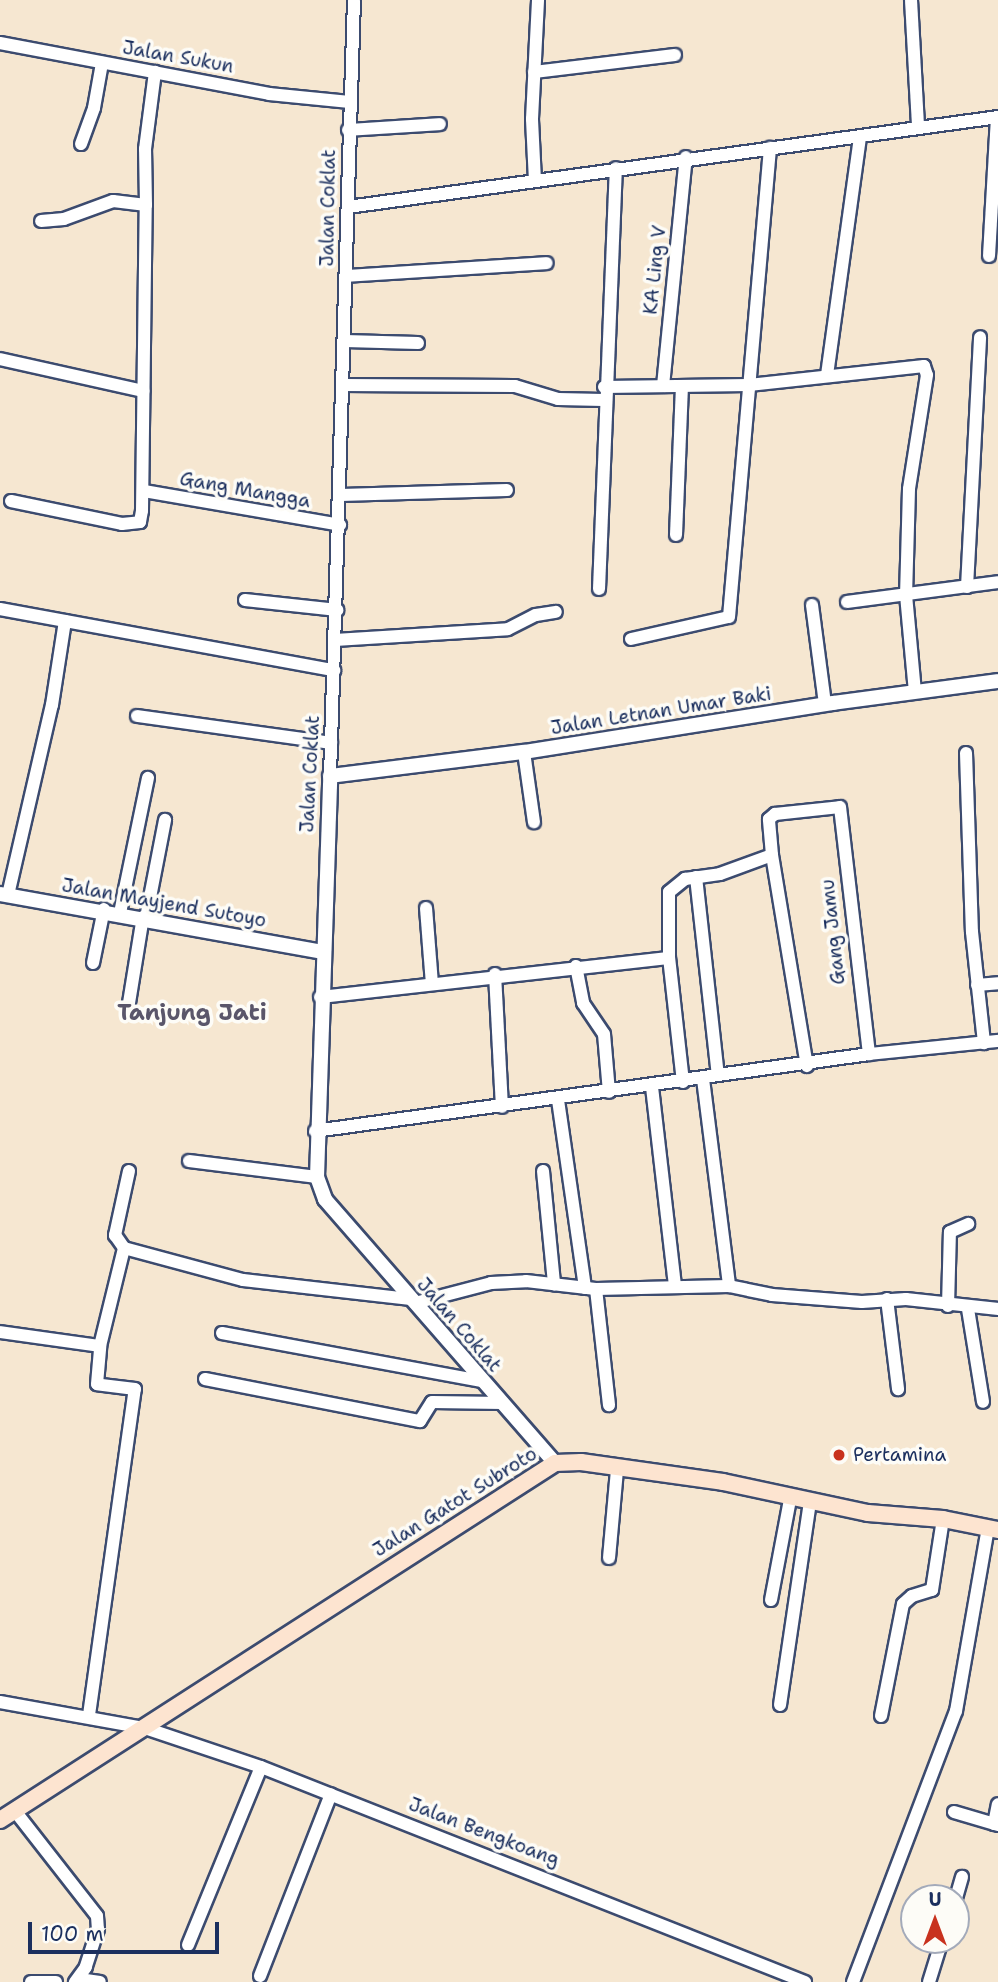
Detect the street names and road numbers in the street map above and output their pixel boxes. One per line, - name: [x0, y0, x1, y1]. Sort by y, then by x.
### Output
- street label: Jalan Sukun: [121, 36, 235, 78]
- street label: Jalan Coklat: [316, 149, 340, 267]
- street label: KA Ling V: [639, 224, 671, 316]
- street label: Gang Mangga: [178, 467, 312, 513]
- street label: Jalan Letnan Umar Baki: [549, 682, 773, 740]
- street label: Jalan Coklat: [296, 715, 324, 833]
- street label: Jalan Mayjend Sutoyo: [60, 874, 268, 932]
- street label: Gang Jamu: [816, 878, 850, 986]
- street label: Jalan Coklat: [412, 1273, 506, 1377]
- street label: Jalan Gatot Subroto: [369, 1442, 541, 1562]
- street label: Jalan Bengkoang: [405, 1793, 563, 1871]

